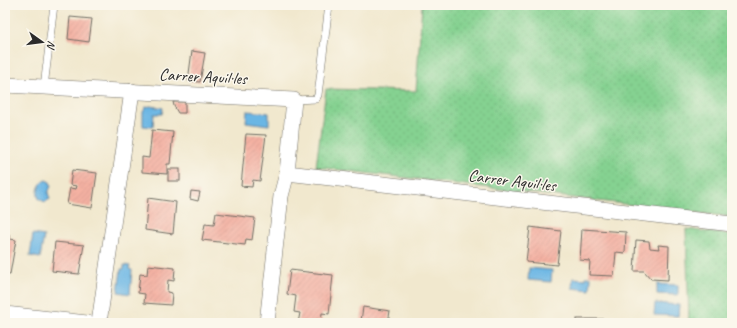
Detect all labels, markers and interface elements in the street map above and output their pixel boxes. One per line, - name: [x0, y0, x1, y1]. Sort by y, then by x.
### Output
- north arrow: [22, 22, 62, 62]
- text: N: [44, 39, 59, 52]
- street label: Carrer Aquil·les: [159, 64, 249, 89]
- street label: Carrer Aquil·les: [467, 165, 558, 196]

